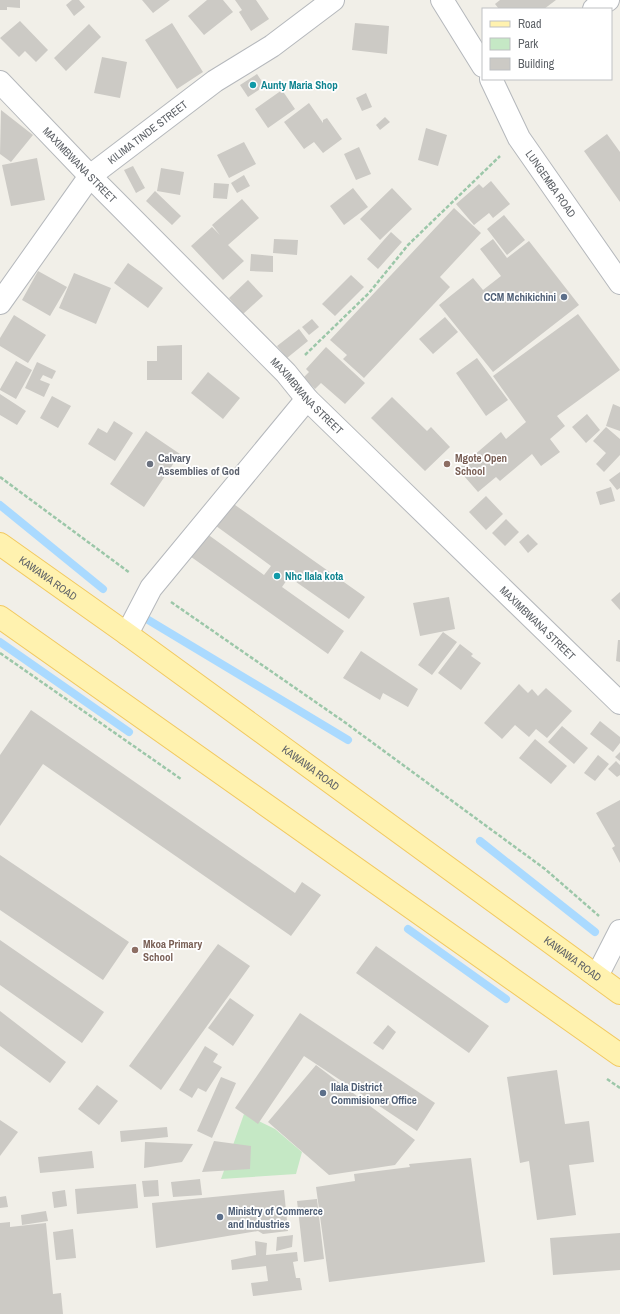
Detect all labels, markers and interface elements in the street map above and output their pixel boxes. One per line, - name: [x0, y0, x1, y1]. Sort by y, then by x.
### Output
- legend: [482, 8, 612, 80]
- text: Road: [518, 16, 542, 32]
- text: Park: [518, 36, 538, 52]
- text: Building: [518, 56, 555, 72]
- place label: Aunty Maria Shop: [261, 78, 338, 92]
- marker: Aunty Maria Shop: [248, 80, 258, 90]
- street label: KILIMA TINDE STREET: [105, 97, 191, 167]
- street label: MAXIMBWANA STREET: [40, 124, 120, 206]
- street label: LUNGEMBA ROAD: [523, 147, 579, 220]
- place label: CCM Mchikichini: [484, 290, 556, 304]
- marker: CCM Mchikichini: [559, 292, 569, 302]
- street label: MAXIMBWANA STREET: [268, 355, 346, 438]
- place label: Calvary Assemblies of God: [158, 451, 240, 478]
- place label: Mgote Open School: [455, 451, 507, 478]
- marker: Calvary Assemblies of God: [145, 459, 155, 469]
- marker: Mgote Open School: [442, 459, 452, 469]
- street label: KAWAWA ROAD: [16, 553, 80, 603]
- place label: Nhc Ilala kota: [285, 569, 343, 583]
- marker: Nhc Ilala kota: [272, 571, 282, 581]
- street label: MAXIMBWANA STREET: [497, 583, 579, 663]
- street label: KAWAWA ROAD: [279, 742, 342, 793]
- street label: KAWAWA ROAD: [541, 933, 604, 984]
- place label: Mkoa Primary School: [143, 937, 202, 964]
- marker: Mkoa Primary School: [130, 945, 140, 955]
- place label: Ilala District Commisioner Office: [331, 1080, 417, 1107]
- marker: Ilala District Commisioner Office: [318, 1088, 328, 1098]
- place label: Ministry of Commerce and Industries: [228, 1204, 323, 1231]
- marker: Ministry of Commerce and Industries: [215, 1212, 225, 1222]

